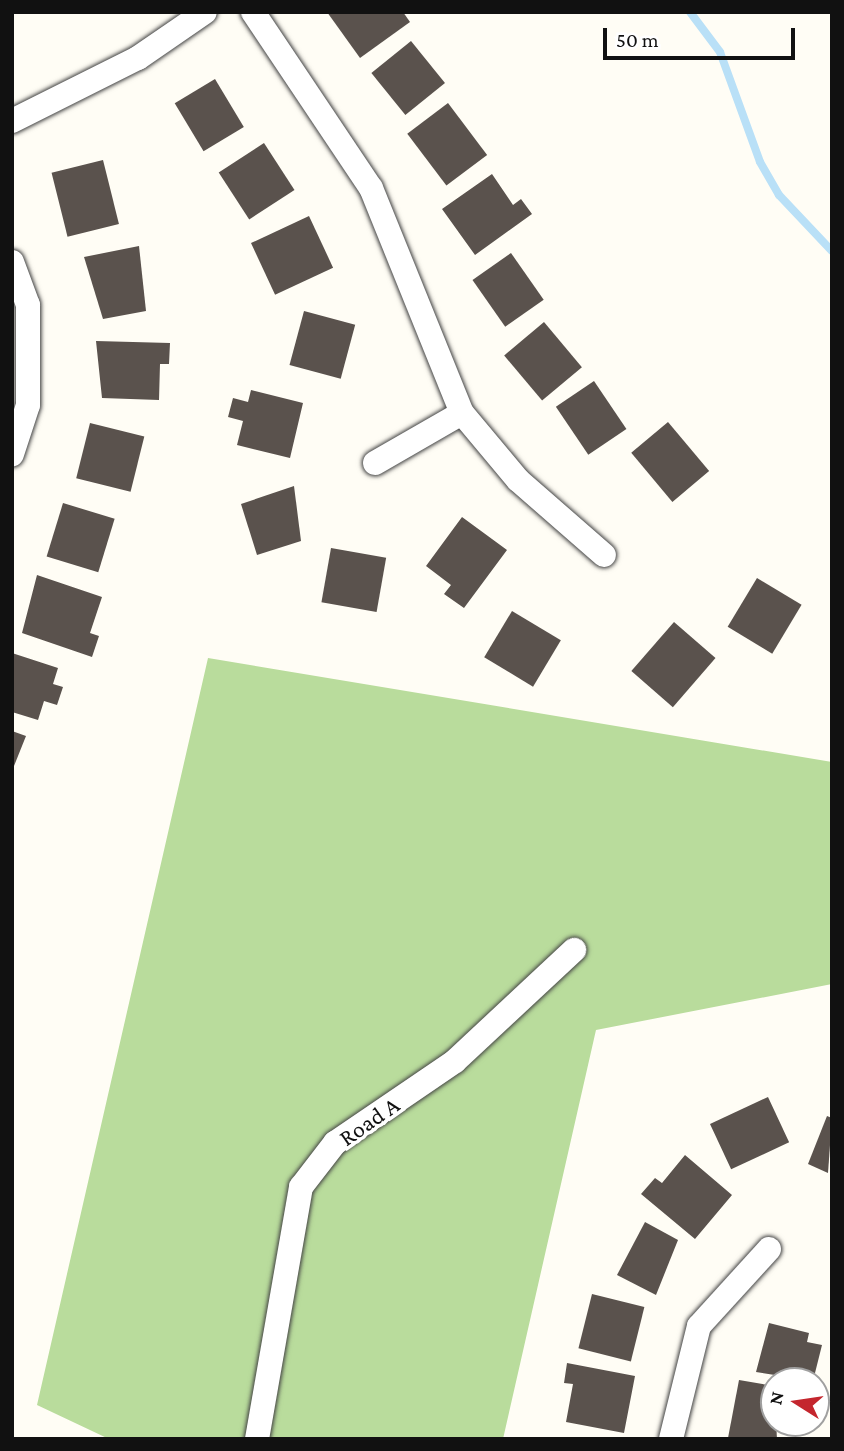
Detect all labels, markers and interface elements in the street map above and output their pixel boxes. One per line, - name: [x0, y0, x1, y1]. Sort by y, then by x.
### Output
- scale bar: [606, 14, 798, 58]
- text: 50 m: [616, 28, 659, 52]
- street label: Road A: [333, 1090, 405, 1152]
- north arrow: [760, 1367, 830, 1437]
- text: N: [764, 1389, 788, 1406]

